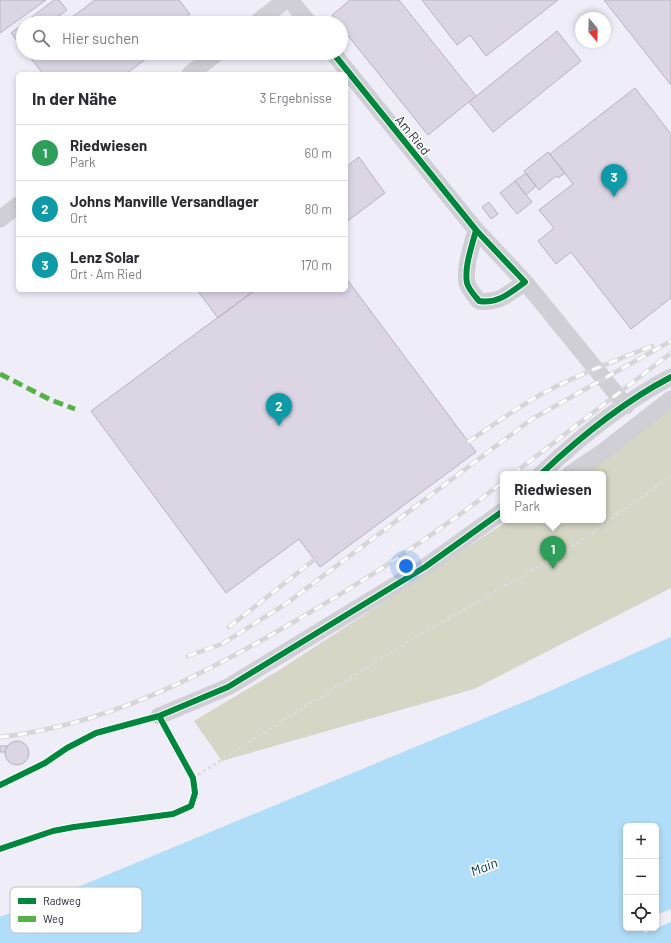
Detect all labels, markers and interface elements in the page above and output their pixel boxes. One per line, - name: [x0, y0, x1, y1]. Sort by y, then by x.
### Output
- north arrow: [575, 12, 611, 48]
- search box: [16, 16, 348, 60]
- icon: search: [30, 27, 52, 49]
- text: Hier suchen: [62, 29, 139, 47]
- text: In der Nähe: [32, 88, 117, 108]
- text: 3 Ergebnisse: [260, 90, 332, 106]
- street label: Am Ried: [392, 112, 434, 158]
- text: Riedwiesen: [70, 136, 147, 154]
- text: 1: [43, 145, 47, 161]
- text: 60 m: [305, 145, 332, 161]
- text: Park: [70, 154, 96, 170]
- pin: 3: [601, 164, 627, 197]
- text: Johns Manville Versandlager: [70, 192, 259, 210]
- text: 2: [41, 201, 49, 217]
- text: 80 m: [305, 201, 332, 217]
- text: Ort: [70, 210, 88, 226]
- text: Lenz Solar: [70, 248, 139, 266]
- text: 3: [41, 257, 49, 273]
- text: 170 m: [301, 257, 332, 273]
- text: Ort · Am Ried: [70, 266, 142, 282]
- pin: 2: [266, 393, 292, 426]
- popup: [500, 471, 606, 523]
- text: Riedwiesen: [514, 480, 592, 498]
- text: Park: [514, 498, 540, 514]
- pin: 1: [540, 536, 566, 569]
- your location: [396, 556, 416, 576]
- map controls: [623, 823, 659, 931]
- button: +: [623, 823, 659, 859]
- water label: Main: [468, 853, 500, 880]
- button: −: [623, 859, 659, 895]
- legend: [10, 887, 142, 933]
- text: Radweg: [43, 894, 81, 907]
- button: locate: [623, 895, 659, 931]
- text: Weg: [43, 912, 64, 925]

